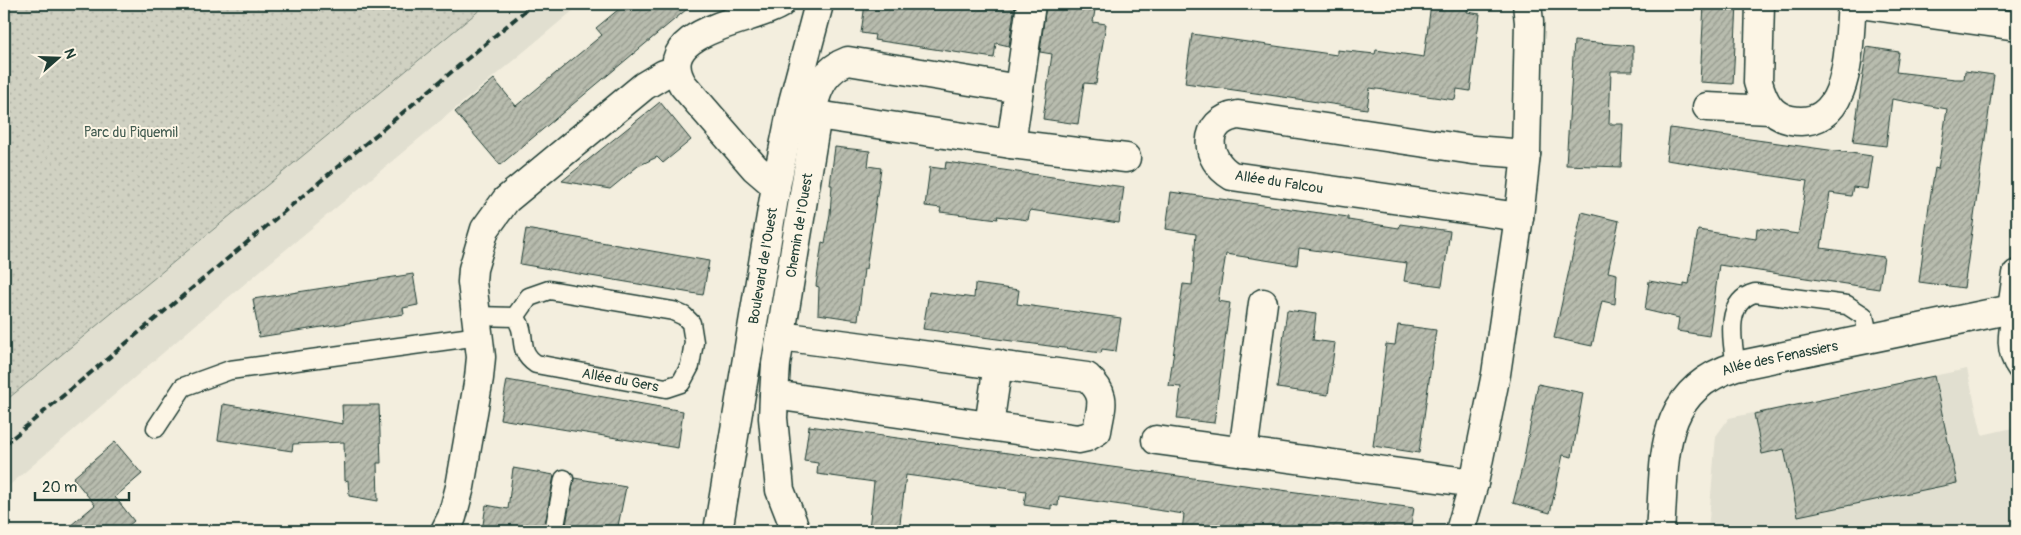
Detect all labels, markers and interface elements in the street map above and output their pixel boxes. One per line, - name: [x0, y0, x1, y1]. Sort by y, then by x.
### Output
- north arrow: [32, 32, 82, 82]
- text: N: [60, 46, 79, 61]
- park label: Parc du Piquemil: [84, 124, 178, 141]
- street label: Allée du Falcou: [1234, 167, 1324, 197]
- street label: Chemin de l'Ouest: [782, 171, 816, 279]
- street label: Boulevard de l'Ouest: [744, 206, 781, 325]
- street label: Allée des Fenassiers: [1719, 337, 1840, 379]
- street label: Allée du Gers: [581, 364, 661, 395]
- scale bar: [35, 470, 129, 502]
- text: 20 m: [42, 478, 77, 497]

